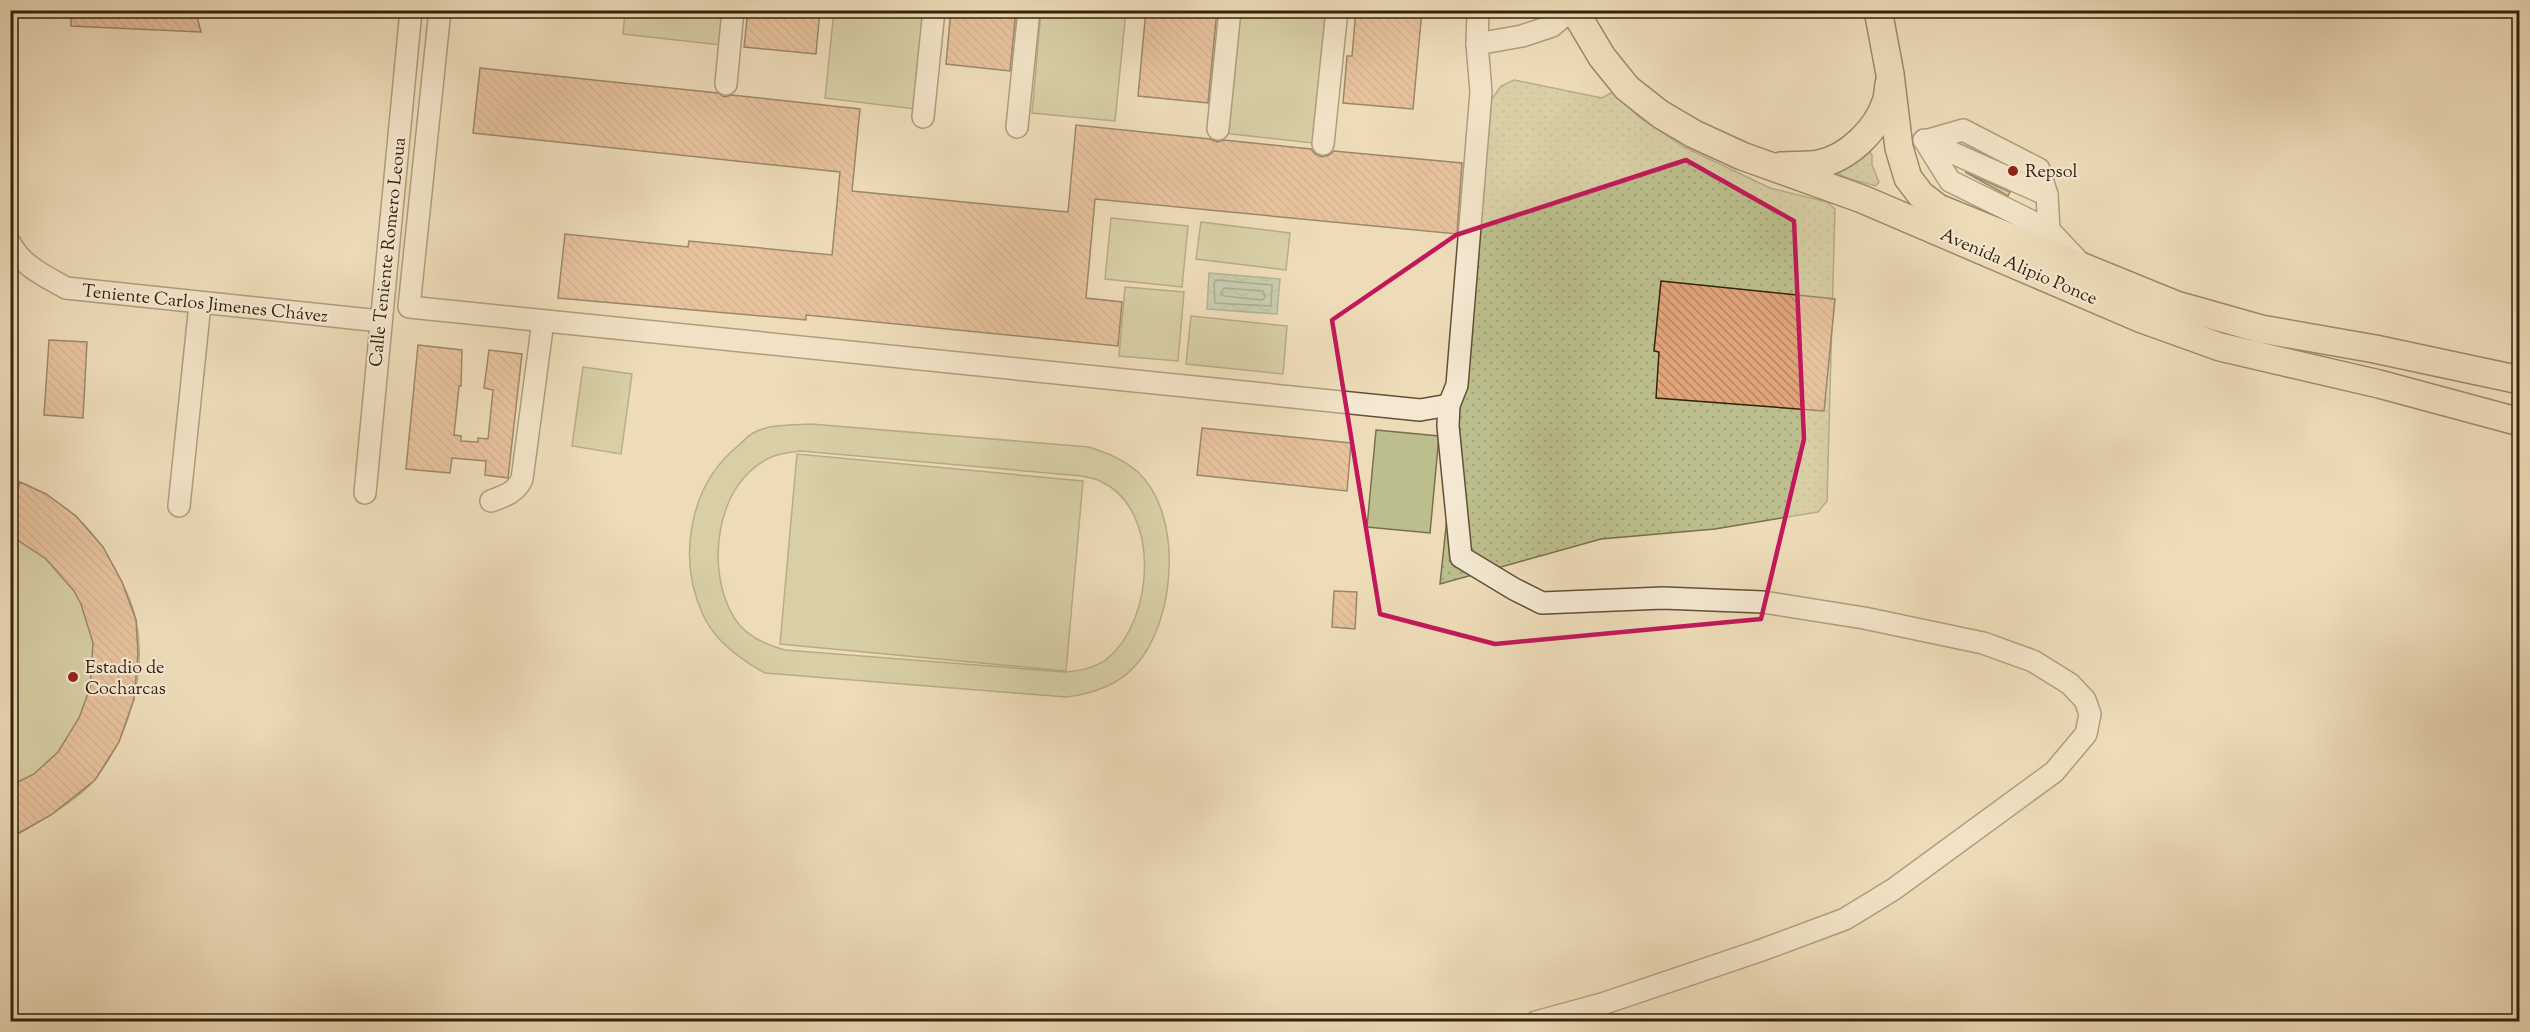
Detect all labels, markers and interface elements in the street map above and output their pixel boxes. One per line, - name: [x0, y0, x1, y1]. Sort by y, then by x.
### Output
- street label: Calle Teniente Romero Leoua: [364, 136, 414, 368]
- place label: Repsol: [2025, 160, 2077, 186]
- marker: Repsol: [2006, 164, 2020, 178]
- street label: Avenida Alipio Ponce: [1936, 223, 2101, 313]
- street label: Teniente Carlos Jimenes Chávez: [80, 279, 329, 331]
- place label: Estadio de Cocharcas: [85, 656, 166, 703]
- marker: Estadio de Cocharcas: [66, 670, 80, 684]

